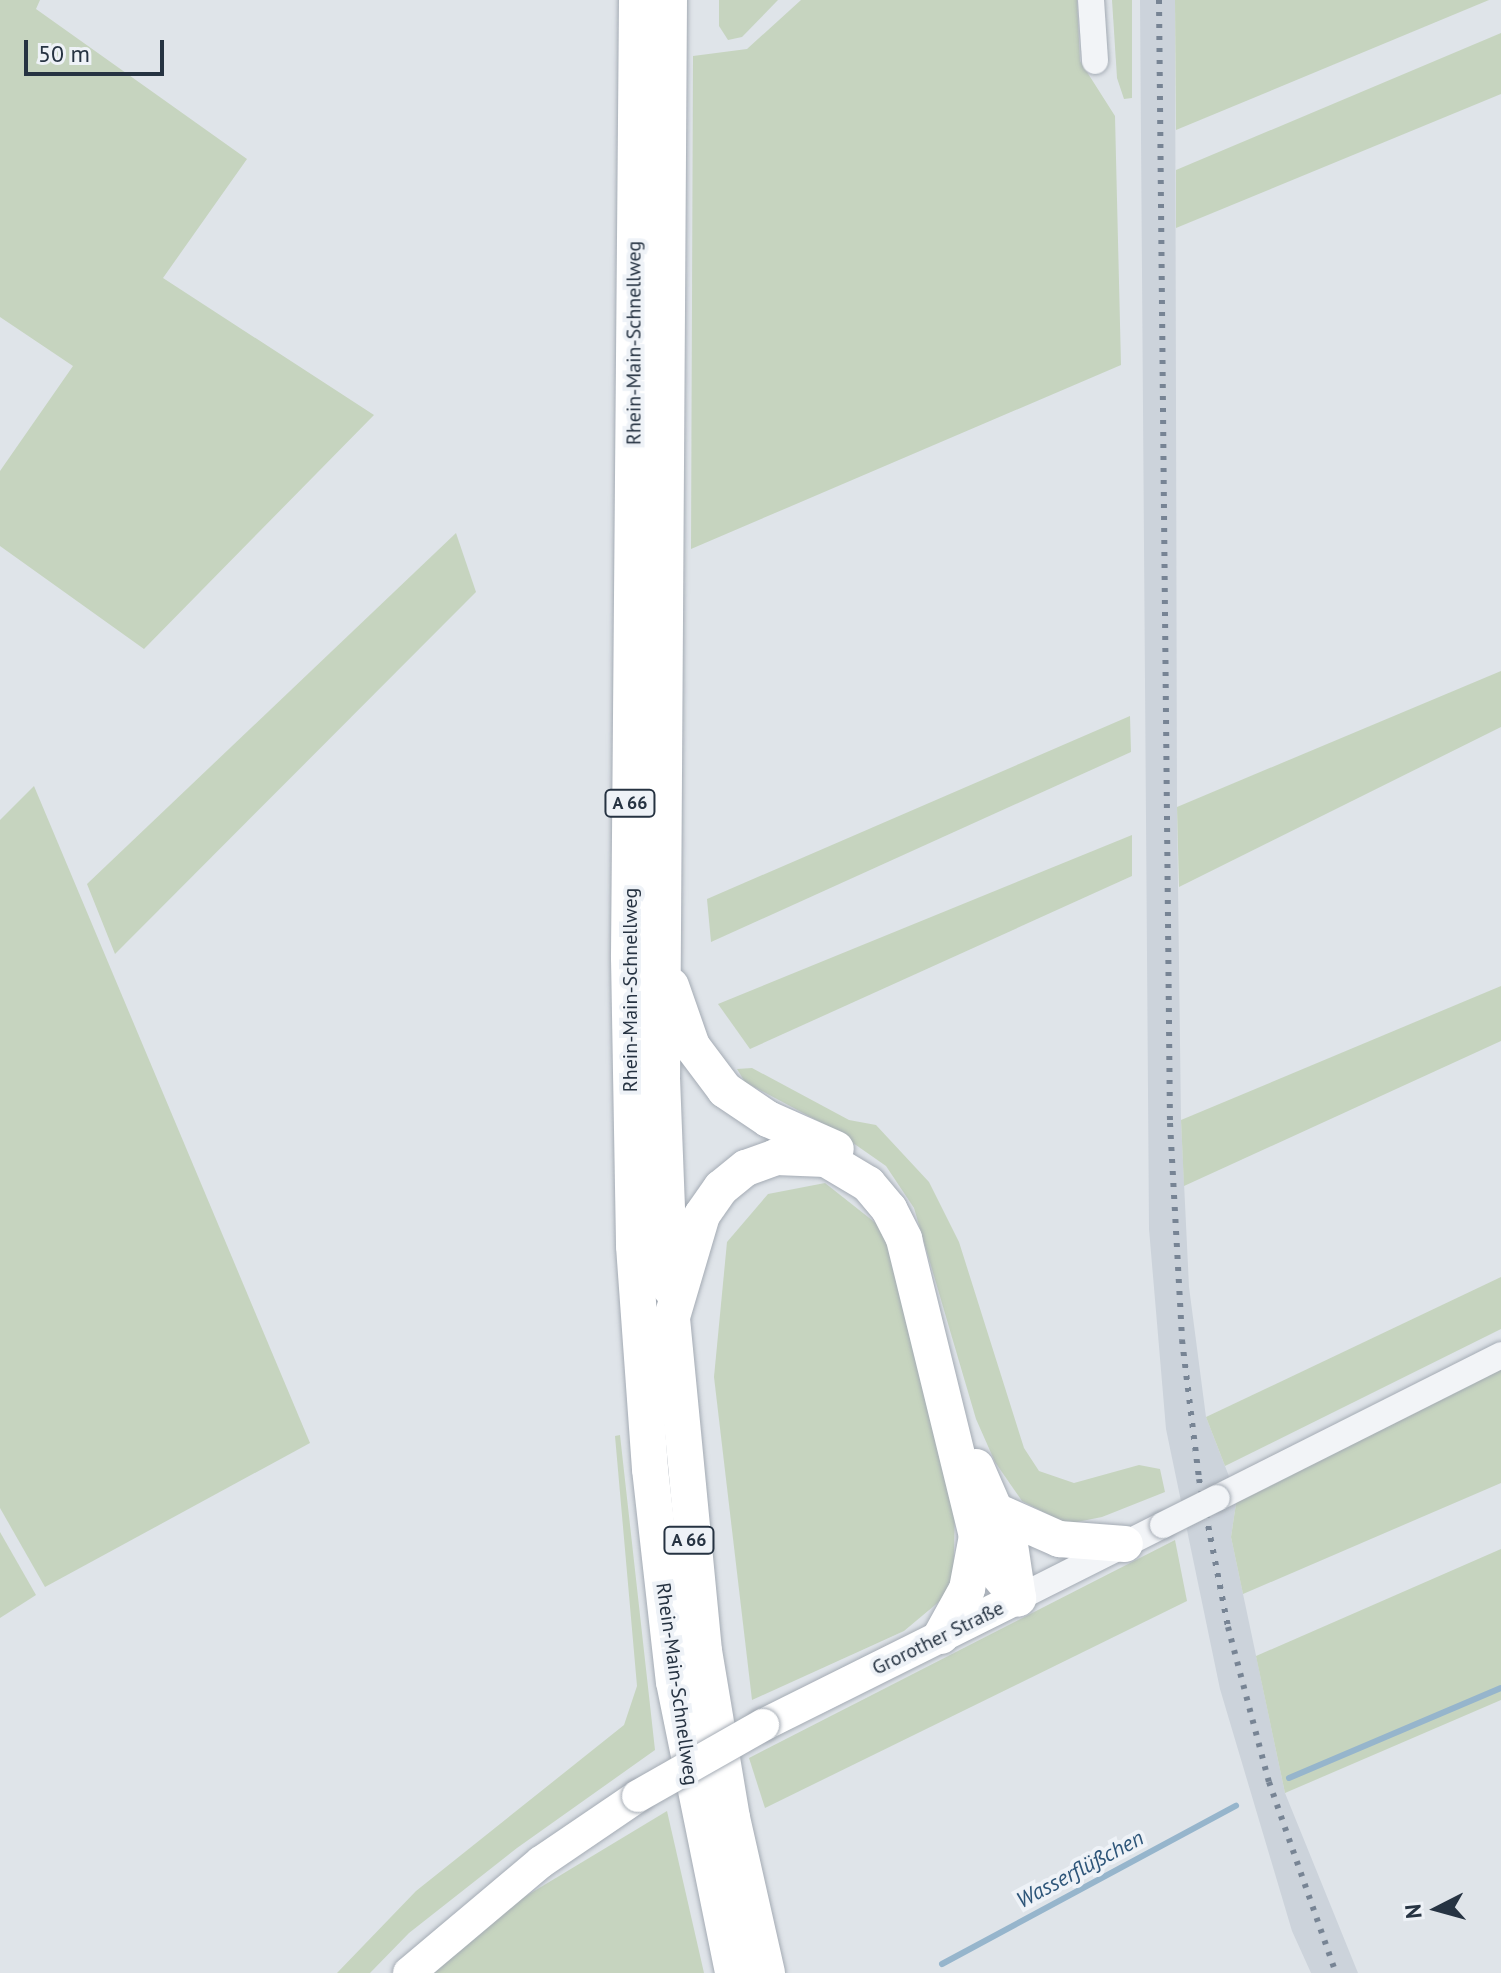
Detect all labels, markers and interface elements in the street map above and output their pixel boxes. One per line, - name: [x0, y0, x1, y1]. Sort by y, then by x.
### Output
- scale bar: [28, 24, 168, 74]
- text: 50 m: [38, 38, 90, 69]
- street label: Rhein-Main-Schnellweg: [622, 241, 646, 445]
- road number: A 66: [604, 789, 656, 817]
- street label: Rhein-Main-Schnellweg: [618, 888, 642, 1092]
- road number: A 66: [663, 1526, 715, 1554]
- street label: Rhein-Main-Schnellweg: [651, 1581, 703, 1787]
- street label: Grorother Straße: [868, 1596, 1008, 1680]
- water label: Wasserflüßchen: [1012, 1824, 1148, 1914]
- north arrow: [1397, 1869, 1477, 1949]
- text: N: [1398, 1903, 1428, 1920]

